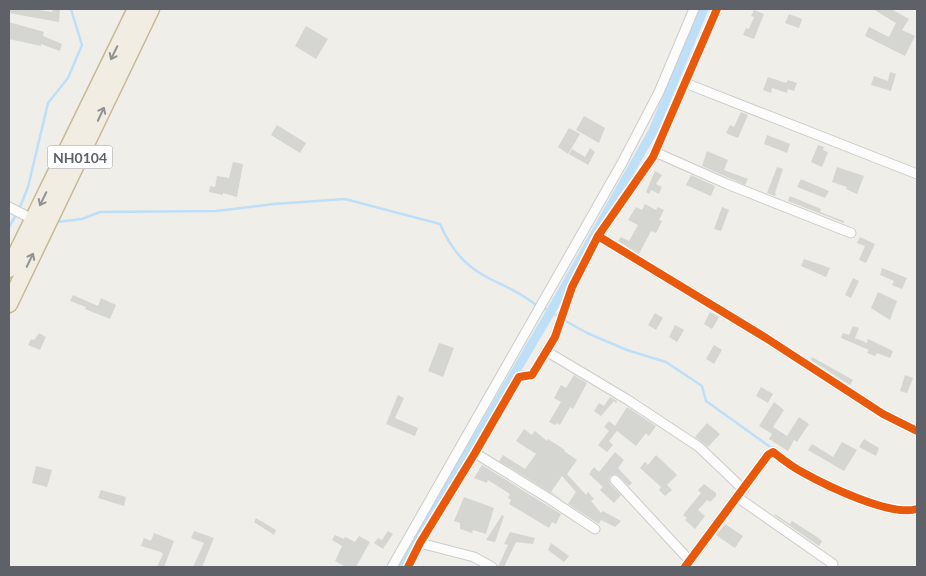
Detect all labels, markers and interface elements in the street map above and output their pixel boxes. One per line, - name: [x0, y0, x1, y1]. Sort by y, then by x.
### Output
- one-way arrow: [109, 45, 119, 60]
- one-way arrow: [96, 107, 106, 122]
- road number: NH0104: [48, 146, 112, 168]
- one-way arrow: [38, 191, 47, 206]
- one-way arrow: [26, 253, 36, 268]

